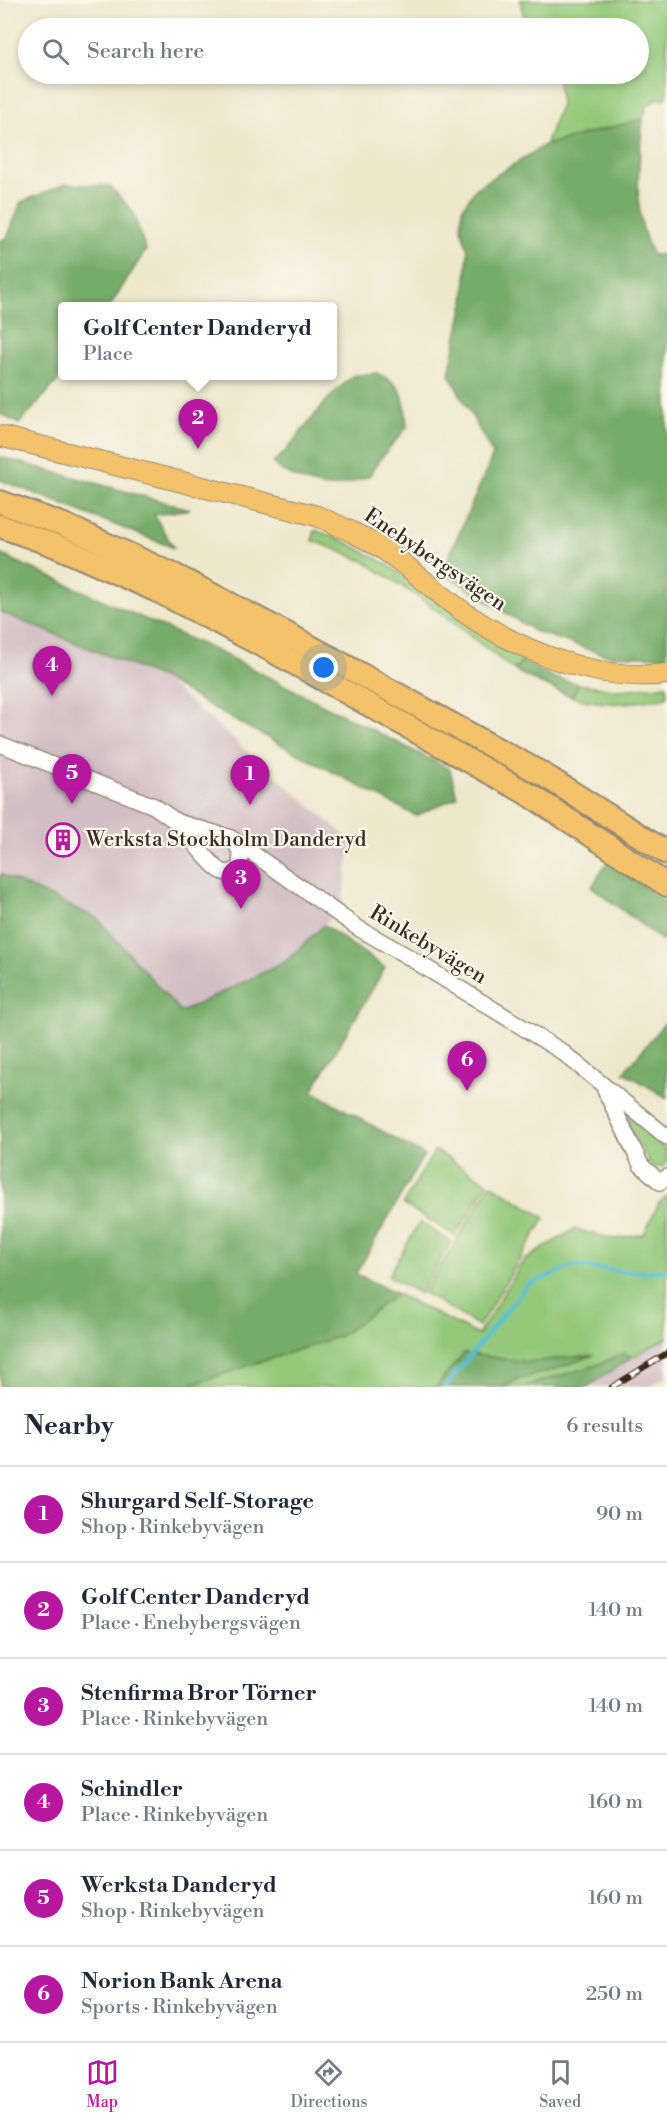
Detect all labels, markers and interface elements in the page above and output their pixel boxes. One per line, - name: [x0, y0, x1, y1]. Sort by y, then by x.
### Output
- search box: [18, 18, 649, 84]
- icon: search: [39, 35, 72, 68]
- text: Search here: [87, 38, 204, 65]
- popup: [58, 302, 337, 380]
- text: Golf Center Danderyd: [83, 315, 312, 342]
- text: Place: [83, 342, 133, 367]
- pin: 2: [178, 400, 218, 449]
- street label: Enebybergsvägen: [359, 503, 512, 618]
- pin: 4: [32, 646, 72, 696]
- your location: [309, 653, 338, 682]
- pin: 5: [52, 754, 92, 804]
- pin: 1: [230, 756, 270, 805]
- building icon: Werksta Stockholm Danderyd: [45, 822, 81, 858]
- place label: Werksta Stockholm Danderyd: [85, 827, 367, 853]
- pin: 3: [222, 860, 260, 909]
- street label: Rinkebyvägen: [365, 900, 492, 990]
- pin: 6: [448, 1042, 486, 1091]
- text: Nearby: [24, 1410, 114, 1442]
- text: 6 results: [566, 1414, 643, 1439]
- text: Shurgard Self-Storage: [81, 1488, 314, 1515]
- text: 1: [39, 1502, 48, 1527]
- text: 90 m: [596, 1502, 643, 1527]
- text: Shop · Rinkebyvägen: [81, 1515, 265, 1540]
- text: Golf Center Danderyd: [81, 1584, 310, 1611]
- text: 2: [37, 1598, 50, 1623]
- text: 140 m: [588, 1598, 643, 1623]
- text: Place · Enebybergsvägen: [81, 1611, 301, 1636]
- text: Stenfirma Bror Törner: [81, 1680, 317, 1707]
- text: 3: [37, 1694, 50, 1719]
- text: 140 m: [588, 1694, 643, 1719]
- text: Place · Rinkebyvägen: [81, 1707, 268, 1732]
- text: Schindler: [81, 1776, 183, 1803]
- text: 4: [37, 1790, 50, 1815]
- text: 160 m: [588, 1790, 643, 1815]
- text: Place · Rinkebyvägen: [81, 1803, 268, 1828]
- text: Werksta Danderyd: [81, 1872, 277, 1899]
- text: 5: [37, 1886, 50, 1911]
- text: 160 m: [588, 1886, 643, 1911]
- text: Shop · Rinkebyvägen: [81, 1899, 265, 1924]
- text: Norion Bank Arena: [81, 1968, 282, 1995]
- text: 6: [37, 1982, 50, 2007]
- text: 250 m: [586, 1982, 643, 2007]
- text: Sports · Rinkebyvägen: [81, 1995, 278, 2020]
- tab: Map: [86, 2056, 119, 2112]
- tab: Directions: [290, 2056, 368, 2112]
- tab: Saved: [539, 2056, 581, 2112]

